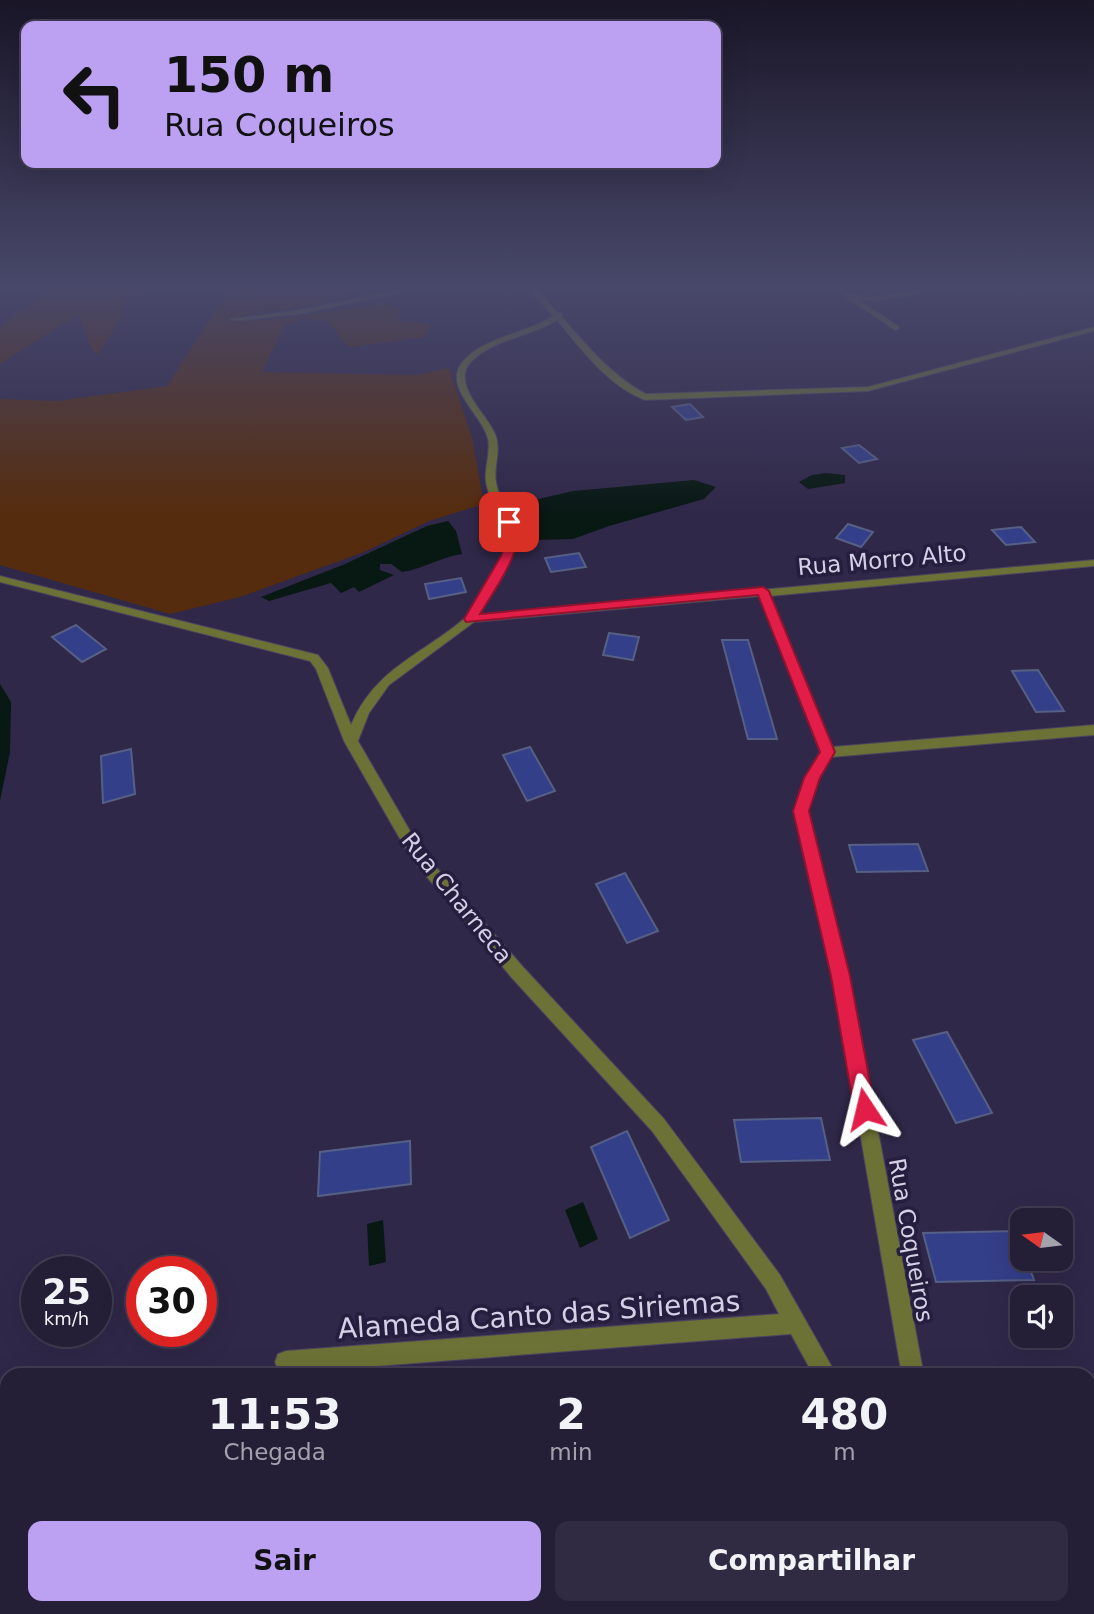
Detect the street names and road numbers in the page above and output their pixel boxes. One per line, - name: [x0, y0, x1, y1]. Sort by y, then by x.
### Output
- street label: Rua Morro Alto: [796, 540, 968, 580]
- street label: Rua Charneca: [396, 828, 518, 968]
- street label: Rua Coqueiros: [884, 1156, 938, 1324]
- street label: Alameda Canto das Siriemas: [337, 1284, 741, 1346]

